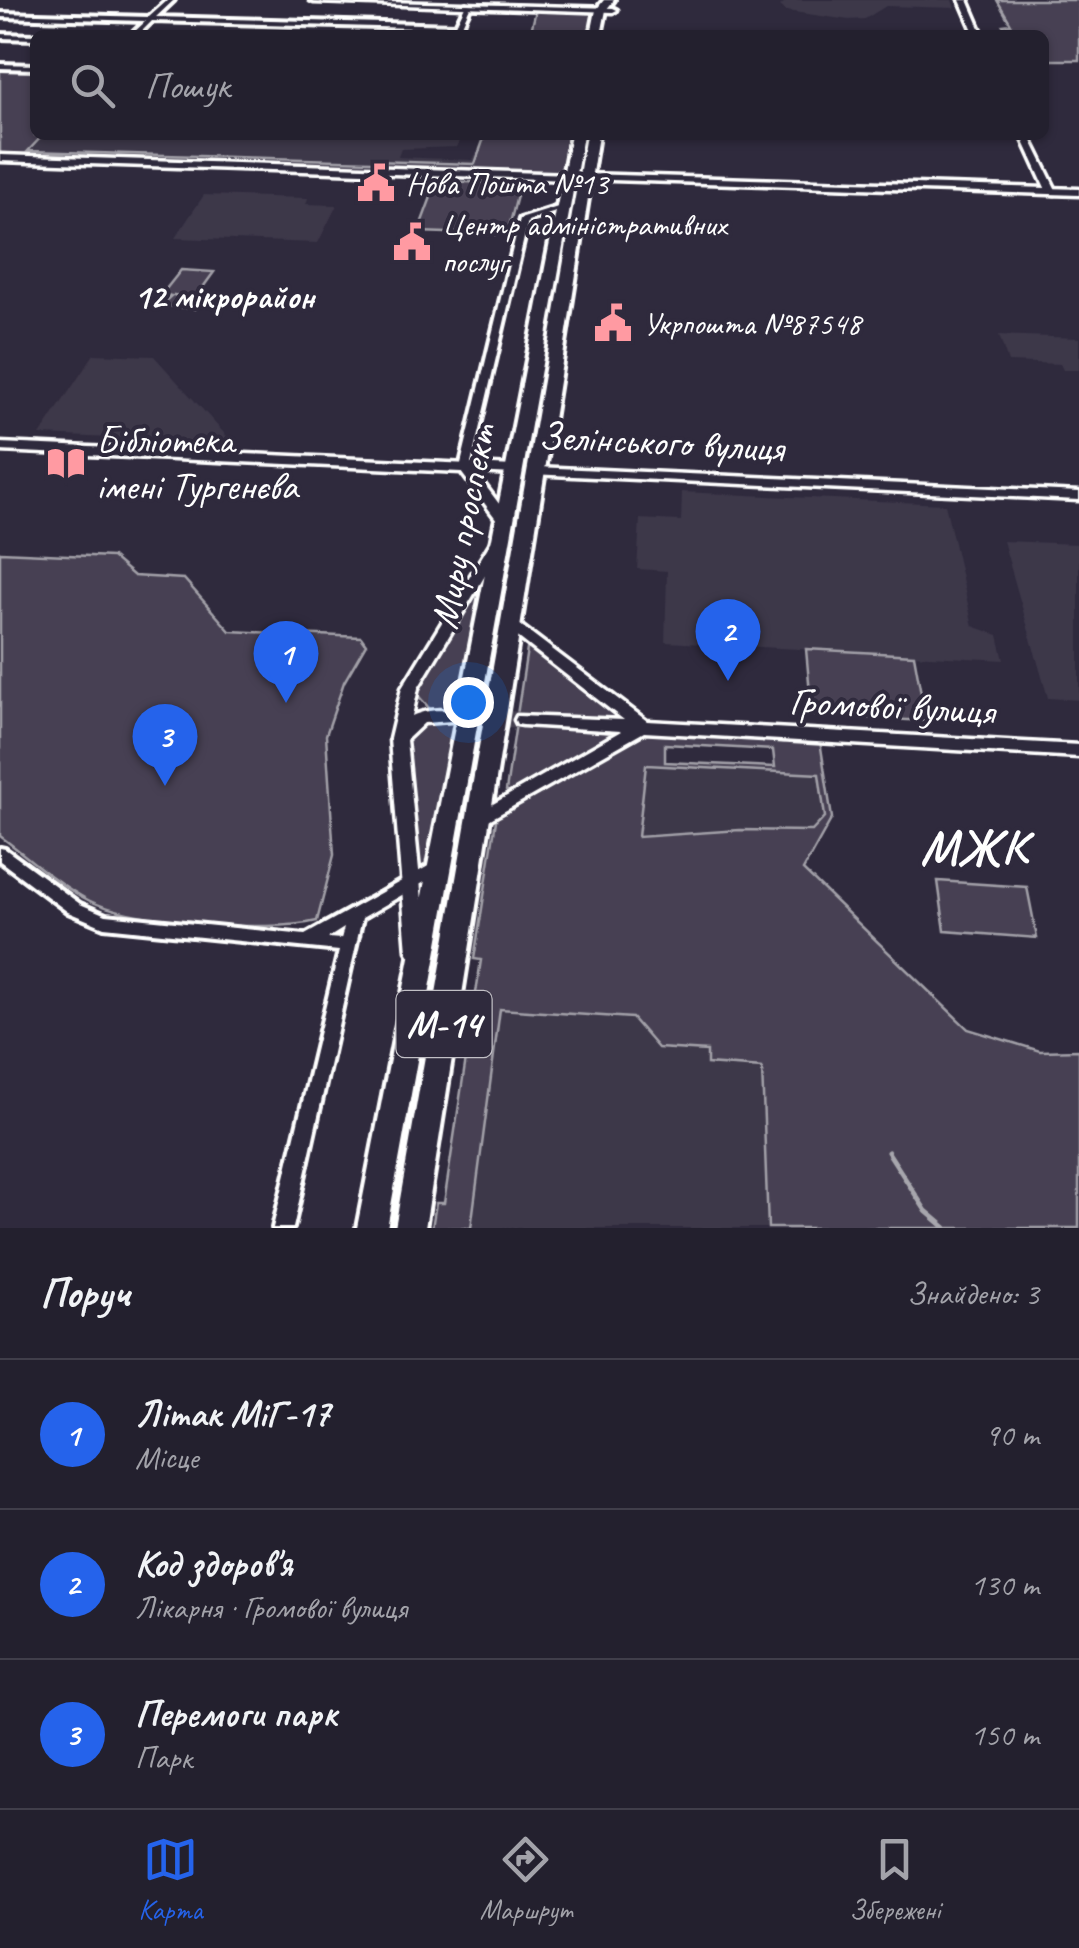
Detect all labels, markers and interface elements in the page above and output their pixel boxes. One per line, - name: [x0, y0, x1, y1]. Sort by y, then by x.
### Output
- search box: [30, 30, 1049, 140]
- icon: search: [65, 58, 120, 113]
- text: Пошук: [145, 62, 230, 109]
- public building icon: Нова Пошта №13: [355, 162, 397, 204]
- place label: Нова Пошта №13: [406, 163, 611, 204]
- place label: Центр адміністративних послуг: [442, 204, 729, 282]
- public building icon: Центр адміністративних послуг: [391, 221, 433, 263]
- district label: 12 мікрорайон: [134, 274, 317, 319]
- public building icon: Укрпошта №87548: [592, 302, 634, 344]
- place label: Укрпошта №87548: [643, 303, 864, 344]
- street label: Зелінського вулиця: [537, 411, 787, 474]
- place label: Бібліотека імені Тургенєва: [96, 415, 300, 511]
- street label: Миру проспект: [419, 418, 508, 633]
- library icon: Бібліотека імені Тургенєва: [45, 442, 87, 484]
- pin: 2: [696, 598, 760, 681]
- pin: 1: [254, 620, 318, 703]
- street label: Громової вулиця: [788, 676, 999, 737]
- your location: [443, 677, 494, 728]
- pin: 3: [132, 704, 198, 786]
- district label: МЖК: [920, 816, 1036, 879]
- road number: М-14: [396, 991, 492, 1057]
- text: Поруч: [40, 1267, 130, 1320]
- text: Знайдено: 3: [907, 1273, 1039, 1314]
- text: Літак МіГ-17: [135, 1390, 330, 1437]
- text: 1: [65, 1414, 80, 1455]
- text: 90 m: [985, 1414, 1039, 1455]
- text: Місце: [135, 1437, 198, 1478]
- text: Код здоров'я: [135, 1540, 292, 1587]
- text: 2: [65, 1564, 80, 1605]
- text: 130 m: [970, 1564, 1039, 1605]
- text: Лікарня · Громової вулиця: [135, 1587, 407, 1628]
- text: Перемоги парк: [135, 1690, 338, 1737]
- text: 3: [65, 1714, 80, 1755]
- text: 150 m: [970, 1714, 1039, 1755]
- text: Парк: [135, 1737, 192, 1778]
- tab: Карта: [139, 1832, 203, 1927]
- tab: Маршрут: [480, 1832, 572, 1927]
- tab: Збережені: [849, 1832, 940, 1927]

